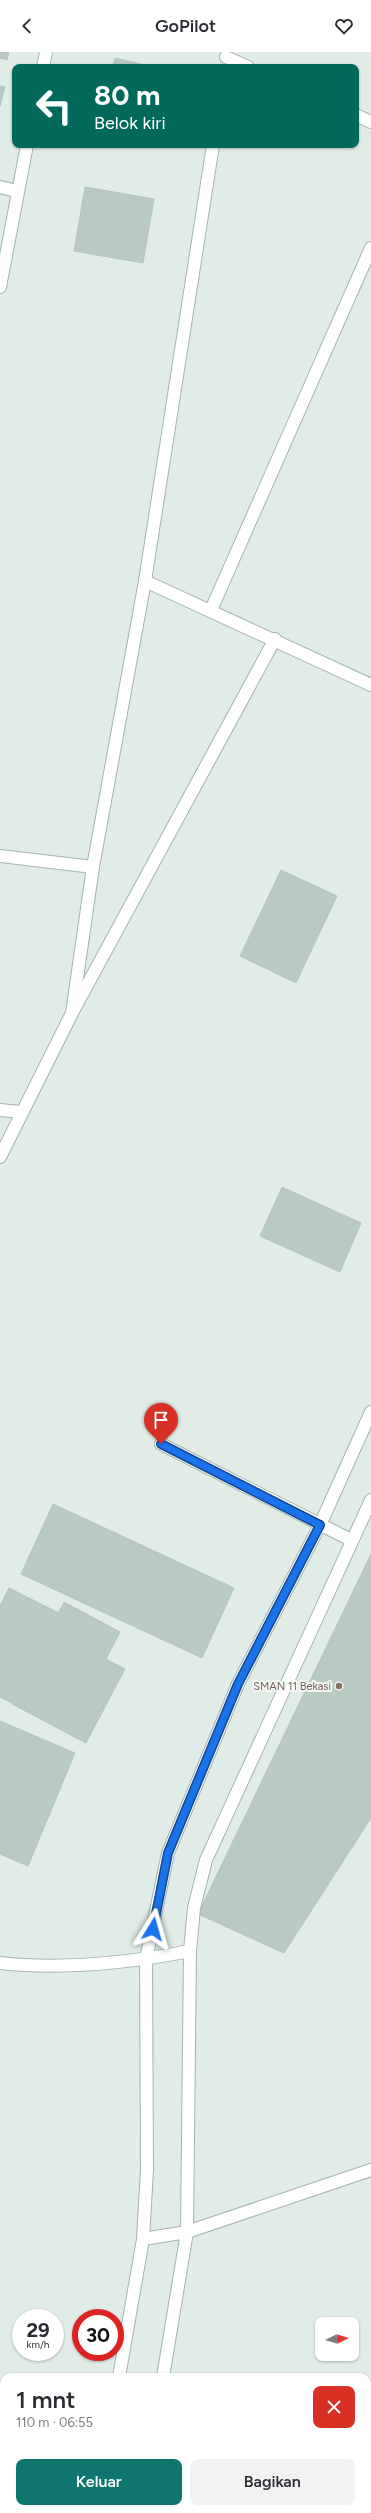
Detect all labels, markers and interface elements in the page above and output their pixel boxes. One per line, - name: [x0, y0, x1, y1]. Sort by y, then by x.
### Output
- icon: back: [16, 15, 38, 37]
- text: GoPilot: [155, 15, 216, 37]
- icon: heart: [333, 15, 355, 37]
- text: 80 m: [94, 78, 160, 112]
- icon: left: [28, 80, 80, 132]
- text: Belok kiri: [94, 112, 166, 134]
- pin: [144, 1403, 178, 1444]
- icon: arrive: [150, 1409, 172, 1431]
- place label: SMAN 11 Bekasi: [253, 1680, 331, 1693]
- marker: SMAN 11 Bekasi: [334, 1681, 344, 1691]
- position arrow: [132, 1908, 174, 1950]
- speed limit sign: 30: [72, 2309, 124, 2361]
- north arrow: [315, 2317, 359, 2361]
- map controls: [315, 2317, 359, 2361]
- text: 29: [26, 2318, 50, 2342]
- text: km/h: [27, 2338, 49, 2351]
- text: 1 mnt: [16, 2385, 76, 2414]
- button: close: [313, 2386, 355, 2428]
- text: 110 m · 06:55: [16, 2415, 93, 2430]
- button: Keluar: [16, 2459, 182, 2505]
- button: Bagikan: [190, 2459, 355, 2505]

